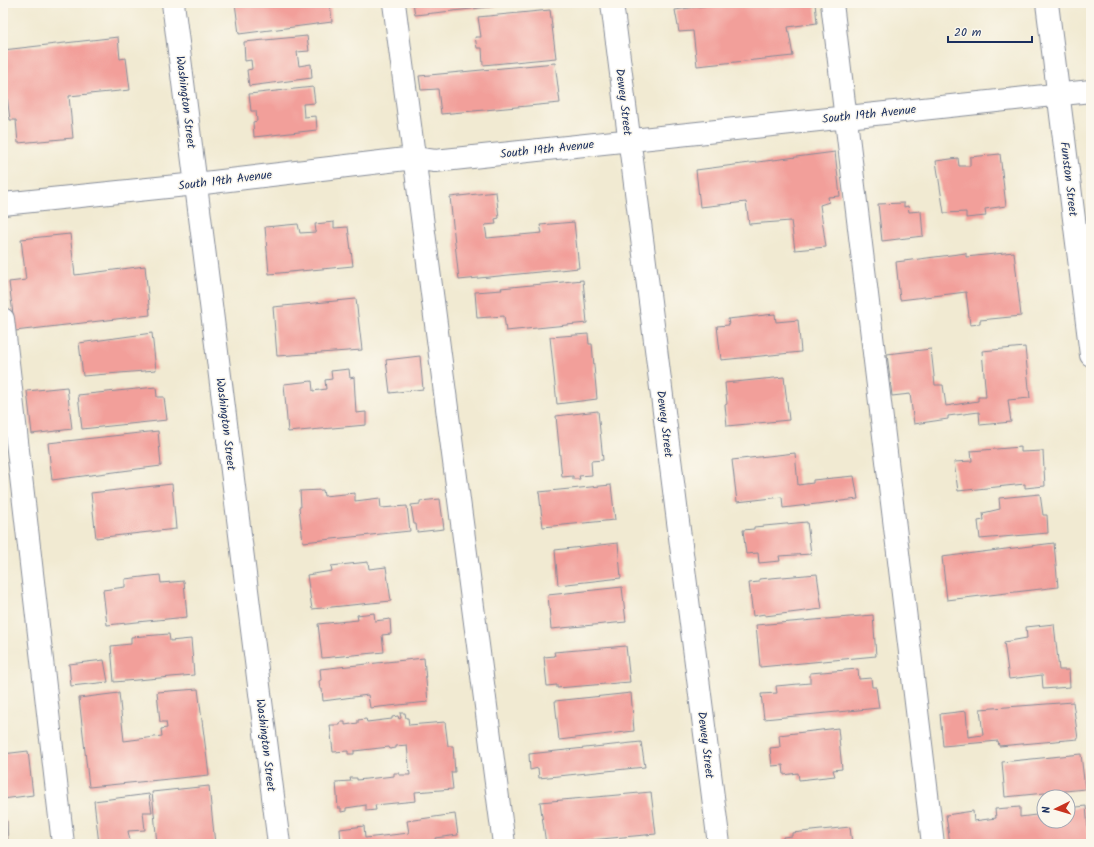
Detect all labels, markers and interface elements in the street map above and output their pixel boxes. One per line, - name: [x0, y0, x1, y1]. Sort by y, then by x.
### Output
- scale bar: [948, 18, 1032, 44]
- text: 20 m: [954, 23, 982, 42]
- street label: Washington Street: [170, 55, 201, 150]
- street label: Dewey Street: [610, 67, 637, 137]
- street label: South 19th Avenue: [821, 100, 918, 129]
- street label: South 19th Avenue: [499, 135, 596, 164]
- street label: Funston Street: [1054, 141, 1083, 218]
- street label: South 19th Avenue: [177, 165, 274, 196]
- street label: Washington Street: [210, 377, 241, 472]
- street label: Dewey Street: [651, 389, 678, 459]
- street label: Washington Street: [250, 698, 281, 793]
- street label: Dewey Street: [692, 710, 719, 780]
- north arrow: [1036, 789, 1076, 829]
- text: N: [1038, 805, 1056, 814]

